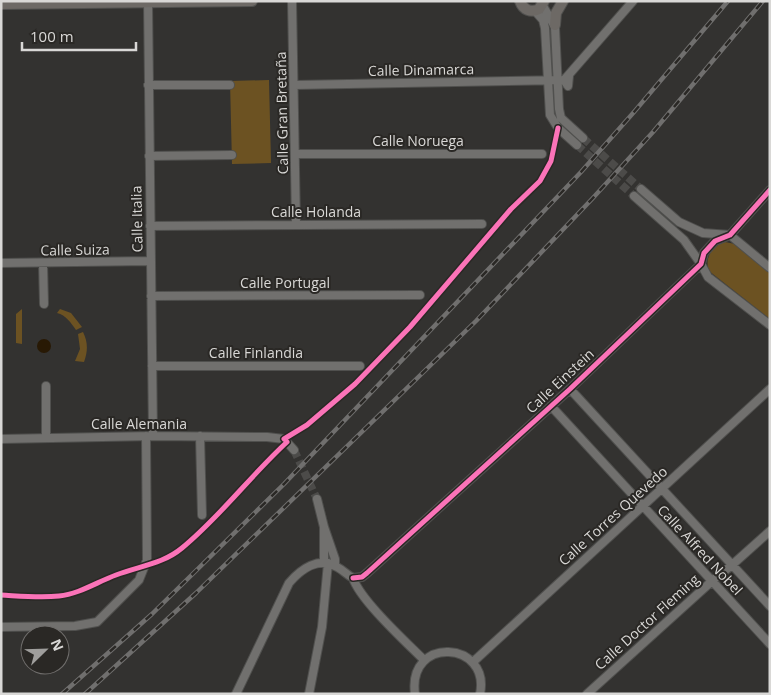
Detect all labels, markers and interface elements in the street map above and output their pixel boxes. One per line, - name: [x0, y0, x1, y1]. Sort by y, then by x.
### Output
- scale bar: [22, 20, 136, 52]
- text: 100 m: [30, 26, 74, 46]
- street label: Calle Gran Bretaña: [271, 51, 292, 175]
- street label: Calle Dinamarca: [368, 59, 474, 80]
- street label: Calle Noruega: [372, 131, 464, 150]
- street label: Calle Italia: [126, 185, 147, 253]
- street label: Calle Holanda: [271, 202, 361, 221]
- street label: Calle Suiza: [40, 239, 110, 260]
- street label: Calle Portugal: [240, 273, 330, 292]
- street label: Calle Finlandia: [209, 343, 303, 362]
- street label: Calle Einstein: [521, 344, 598, 417]
- street label: Calle Alemania: [91, 414, 187, 433]
- street label: Calle Torres Quevedo: [554, 462, 671, 570]
- street label: Calle Alfred Nobel: [654, 500, 747, 599]
- street label: Calle Doctor Fleming: [590, 569, 703, 674]
- north arrow: [20, 625, 70, 675]
- text: N: [46, 636, 68, 654]

